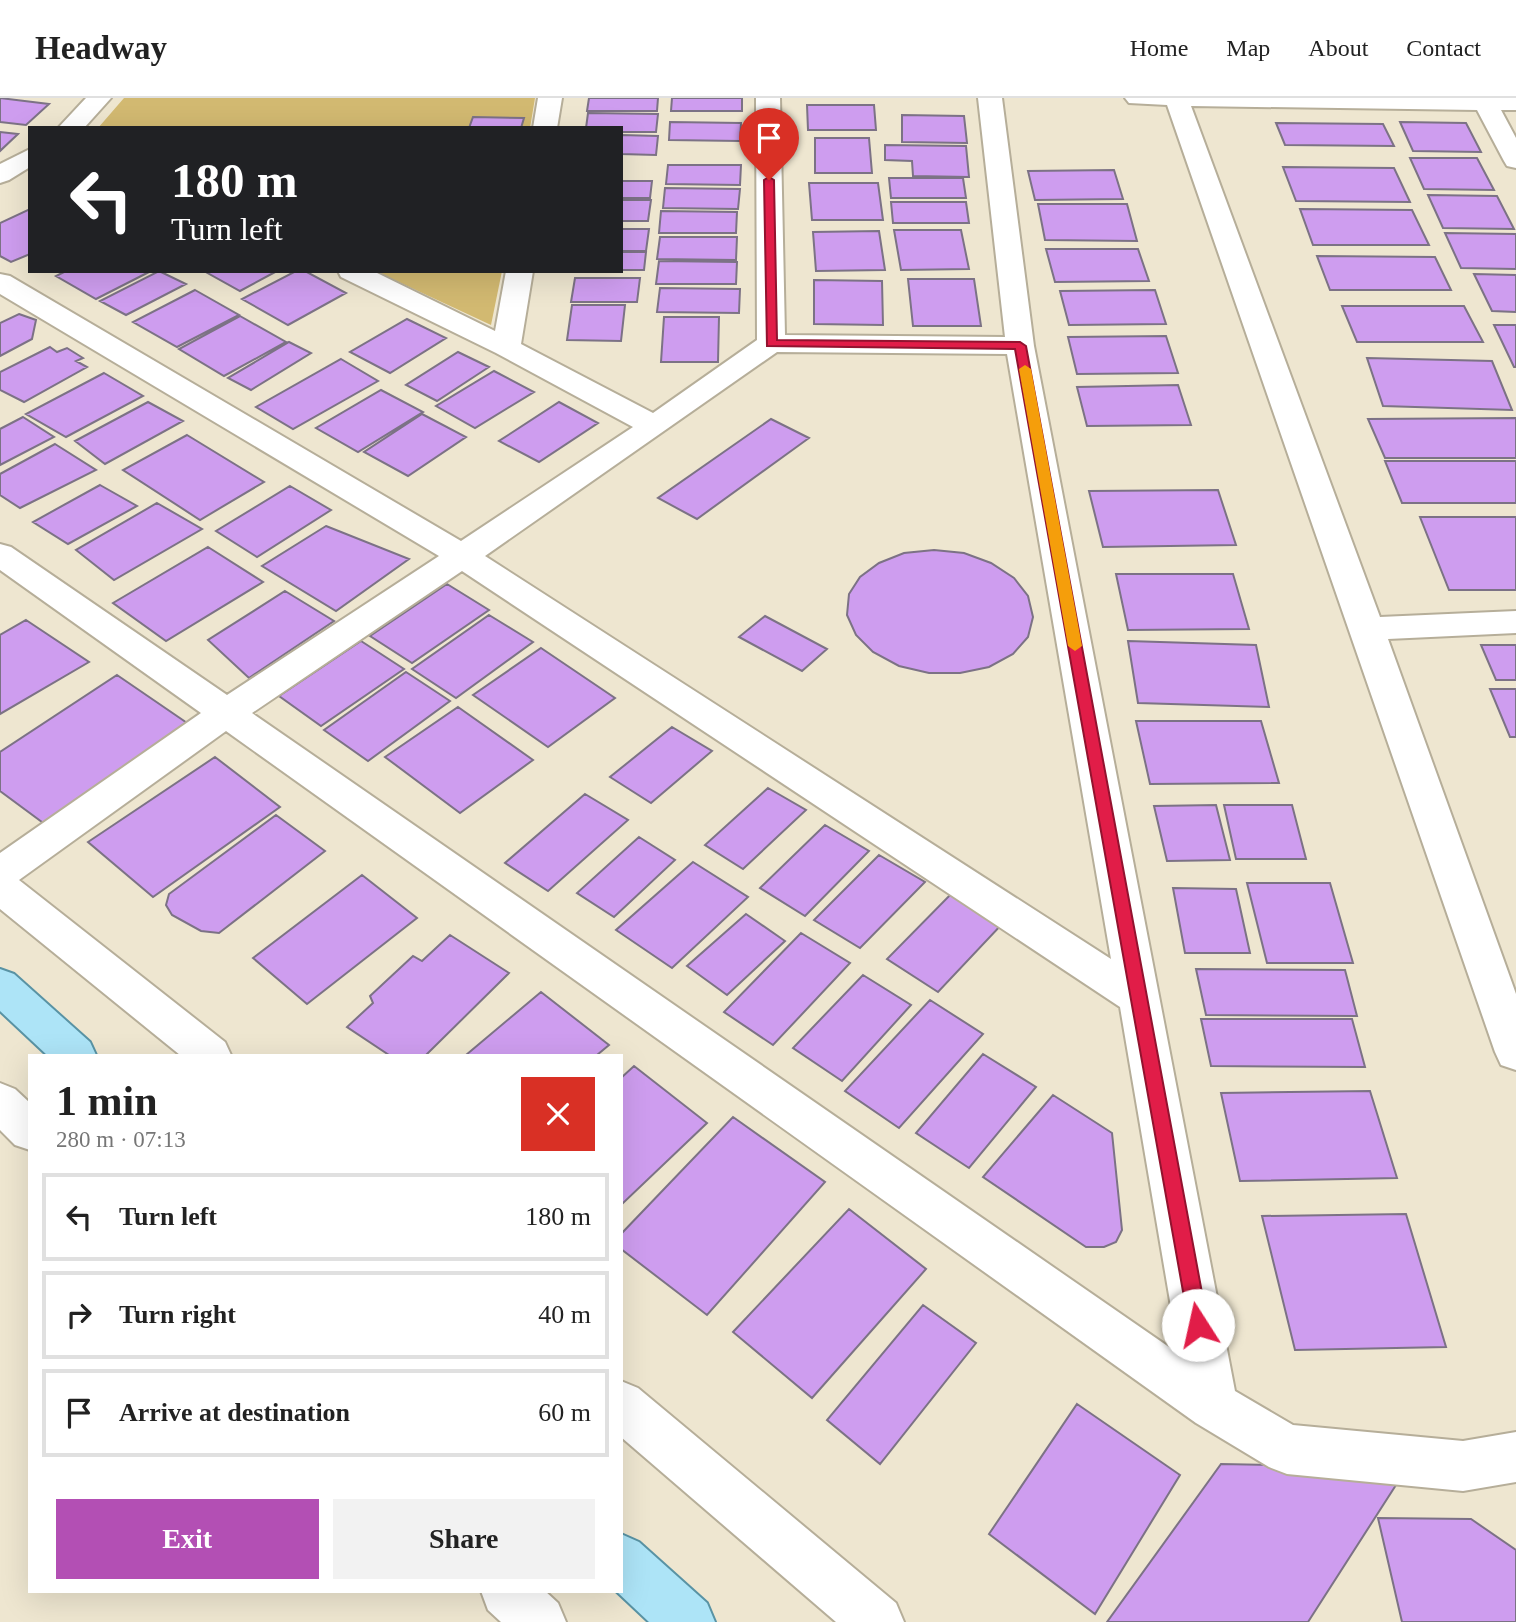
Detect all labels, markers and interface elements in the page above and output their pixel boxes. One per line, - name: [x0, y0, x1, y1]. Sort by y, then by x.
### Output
- text: Headway: [35, 30, 167, 66]
- text: Home: [1130, 35, 1188, 61]
- text: Map: [1226, 35, 1270, 61]
- text: About: [1308, 35, 1368, 61]
- text: Contact: [1406, 35, 1481, 61]
- pin: [739, 108, 799, 180]
- icon: arrive: [750, 119, 788, 157]
- text: 180 m: [171, 153, 298, 208]
- icon: left: [56, 154, 147, 245]
- text: Turn left: [171, 211, 283, 247]
- button: close: [521, 1077, 595, 1151]
- text: 1 min: [56, 1078, 158, 1124]
- text: 280 m · 07:13: [56, 1127, 186, 1152]
- icon: left: [60, 1198, 98, 1236]
- text: Turn left: [119, 1202, 217, 1231]
- text: 180 m: [525, 1202, 591, 1231]
- position arrow: [1161, 1288, 1235, 1362]
- icon: right: [60, 1296, 98, 1334]
- text: Turn right: [119, 1300, 236, 1329]
- text: 40 m: [538, 1300, 591, 1329]
- icon: arrive: [60, 1394, 98, 1432]
- text: Arrive at destination: [119, 1398, 350, 1427]
- text: 60 m: [538, 1398, 591, 1427]
- button: Exit: [56, 1499, 319, 1579]
- button: Share: [333, 1499, 595, 1579]

